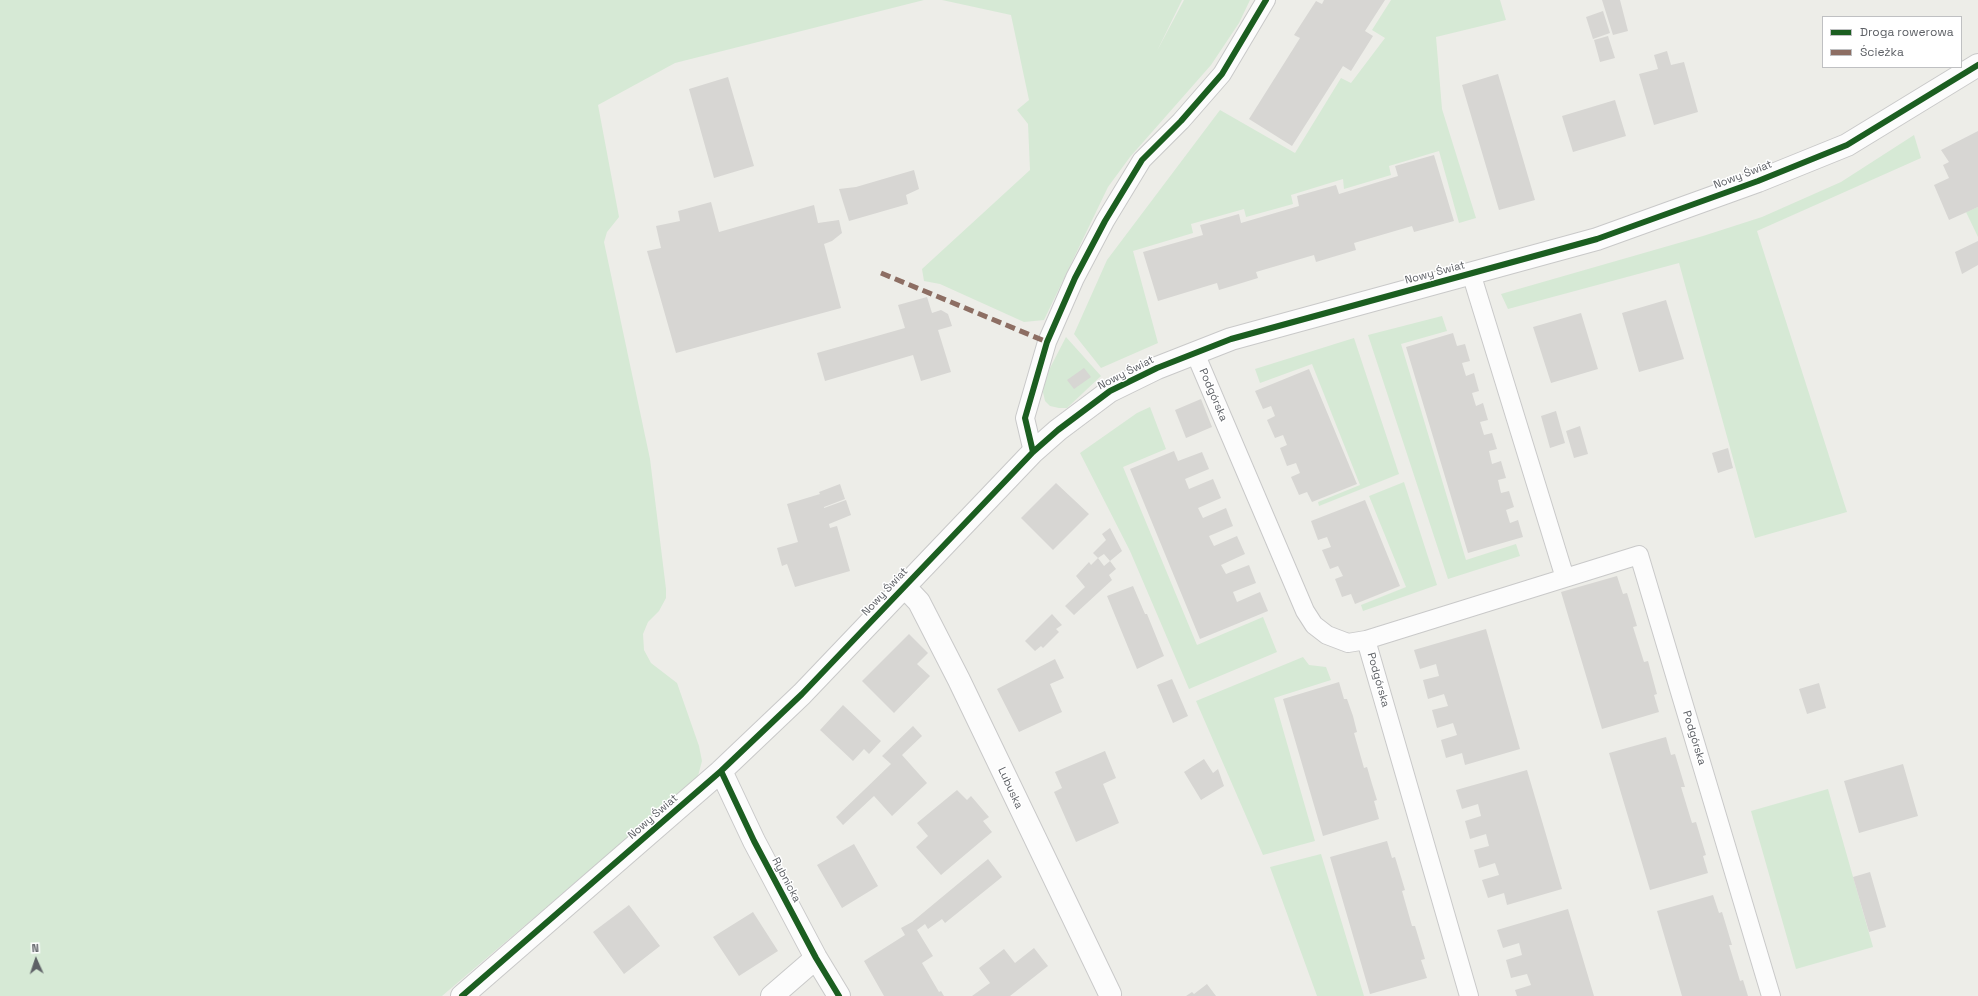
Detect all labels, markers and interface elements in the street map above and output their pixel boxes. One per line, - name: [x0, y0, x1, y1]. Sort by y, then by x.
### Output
- legend: [1822, 16, 1962, 68]
- text: Droga rowerowa: [1860, 24, 1954, 40]
- text: Ścieżka: [1860, 44, 1904, 60]
- street label: Nowy Świat: [1712, 158, 1774, 192]
- street label: Nowy Świat: [1404, 259, 1466, 287]
- street label: Nowy Świat: [1096, 353, 1156, 393]
- street label: Podgórska: [1196, 367, 1230, 423]
- street label: Nowy Świat: [859, 565, 911, 619]
- street label: Podgórska: [1364, 651, 1392, 709]
- street label: Podgórska: [1679, 709, 1709, 767]
- street label: Lubuska: [995, 765, 1025, 811]
- street label: Nowy Świat: [625, 792, 681, 842]
- street label: Rybnicka: [769, 855, 803, 905]
- north arrow: [16, 940, 56, 980]
- text: N: [31, 941, 39, 955]

